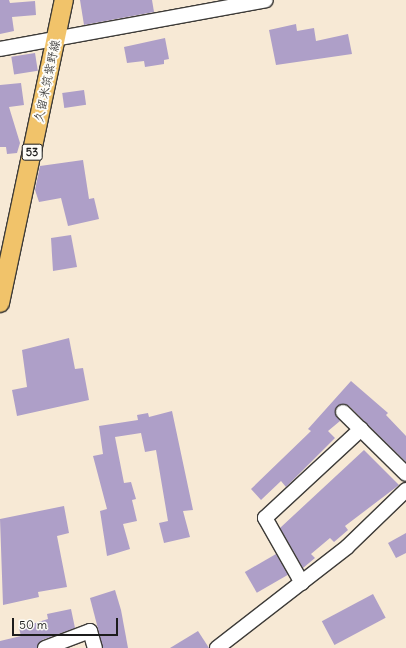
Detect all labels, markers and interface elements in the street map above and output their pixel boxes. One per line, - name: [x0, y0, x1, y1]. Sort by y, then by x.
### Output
- street label: 久留米筑紫野線: [31, 38, 63, 124]
- road number: 53: [21, 143, 43, 161]
- scale bar: [14, 610, 120, 636]
- text: 50 m: [19, 617, 47, 632]

